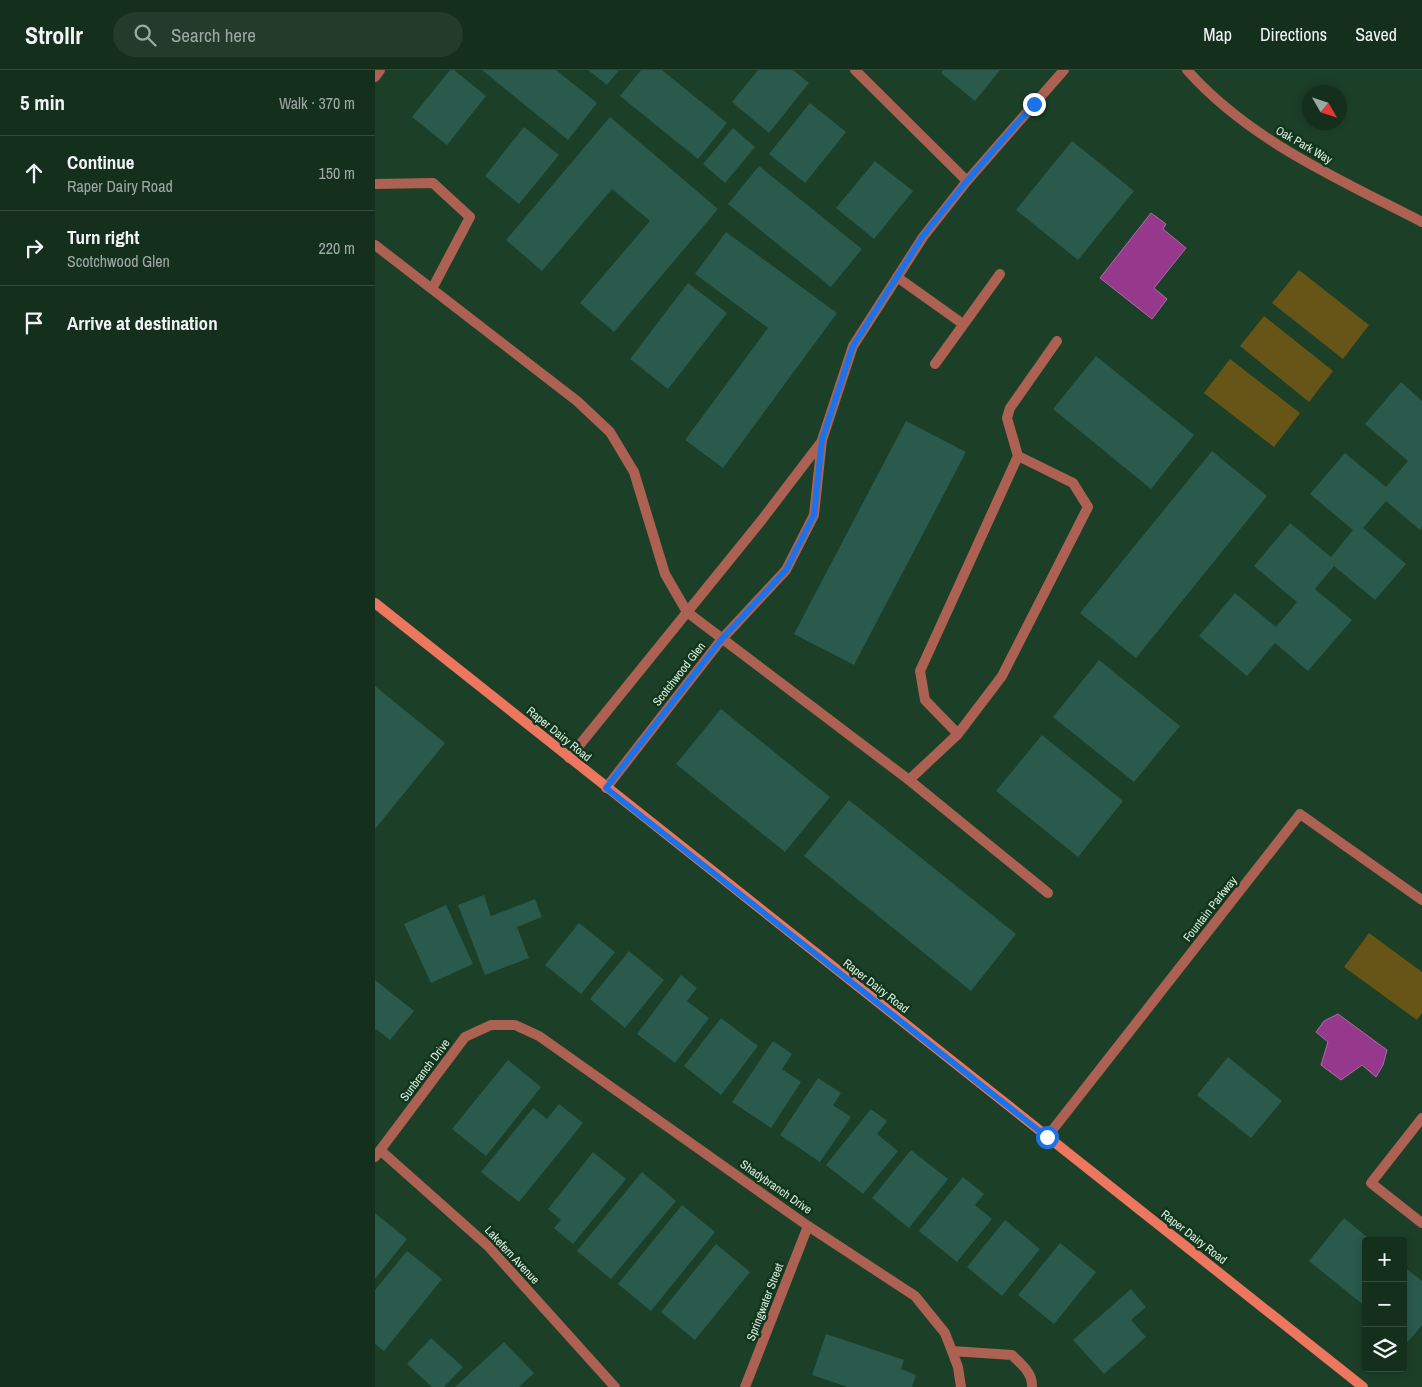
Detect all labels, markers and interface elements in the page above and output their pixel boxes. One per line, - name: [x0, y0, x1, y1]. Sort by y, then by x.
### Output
- search box: [113, 12, 463, 57]
- text: Strollr: [25, 19, 83, 51]
- icon: search: [131, 21, 159, 49]
- text: Search here: [171, 22, 256, 48]
- text: Map: [1203, 22, 1232, 47]
- text: Directions: [1260, 22, 1327, 47]
- text: Saved: [1355, 22, 1397, 47]
- north arrow: [1302, 85, 1347, 130]
- text: 5 min: [20, 88, 65, 117]
- text: Walk · 370 m: [279, 92, 355, 114]
- route end: [1023, 93, 1046, 116]
- street label: Oak Park Way: [1273, 122, 1335, 168]
- text: Continue: [67, 149, 135, 175]
- icon: ahead: [20, 159, 48, 187]
- text: 150 m: [319, 162, 355, 184]
- text: Raper Dairy Road: [67, 175, 173, 197]
- text: Turn right: [67, 224, 139, 250]
- icon: right: [20, 234, 48, 262]
- text: 220 m: [319, 237, 355, 259]
- text: Scotchwood Glen: [67, 250, 170, 272]
- icon: arrive: [20, 309, 48, 337]
- text: Arrive at destination: [67, 310, 218, 336]
- street label: Scotchwood Glen: [649, 639, 709, 709]
- street label: Raper Dairy Road: [523, 703, 595, 765]
- street label: Fountain Parkway: [1179, 873, 1241, 945]
- street label: Raper Dairy Road: [840, 955, 912, 1017]
- street label: Sunbranch Drive: [396, 1036, 454, 1104]
- route start: [1036, 1126, 1059, 1149]
- street label: Shadybranch Drive: [737, 1156, 815, 1218]
- street label: Raper Dairy Road: [1158, 1206, 1230, 1268]
- street label: Lakefern Avenue: [481, 1223, 543, 1287]
- map controls: [1362, 1237, 1407, 1372]
- button: +: [1362, 1237, 1407, 1282]
- street label: Springwater Street: [743, 1261, 787, 1343]
- button: −: [1362, 1282, 1407, 1327]
- button: layers: [1362, 1327, 1407, 1372]

